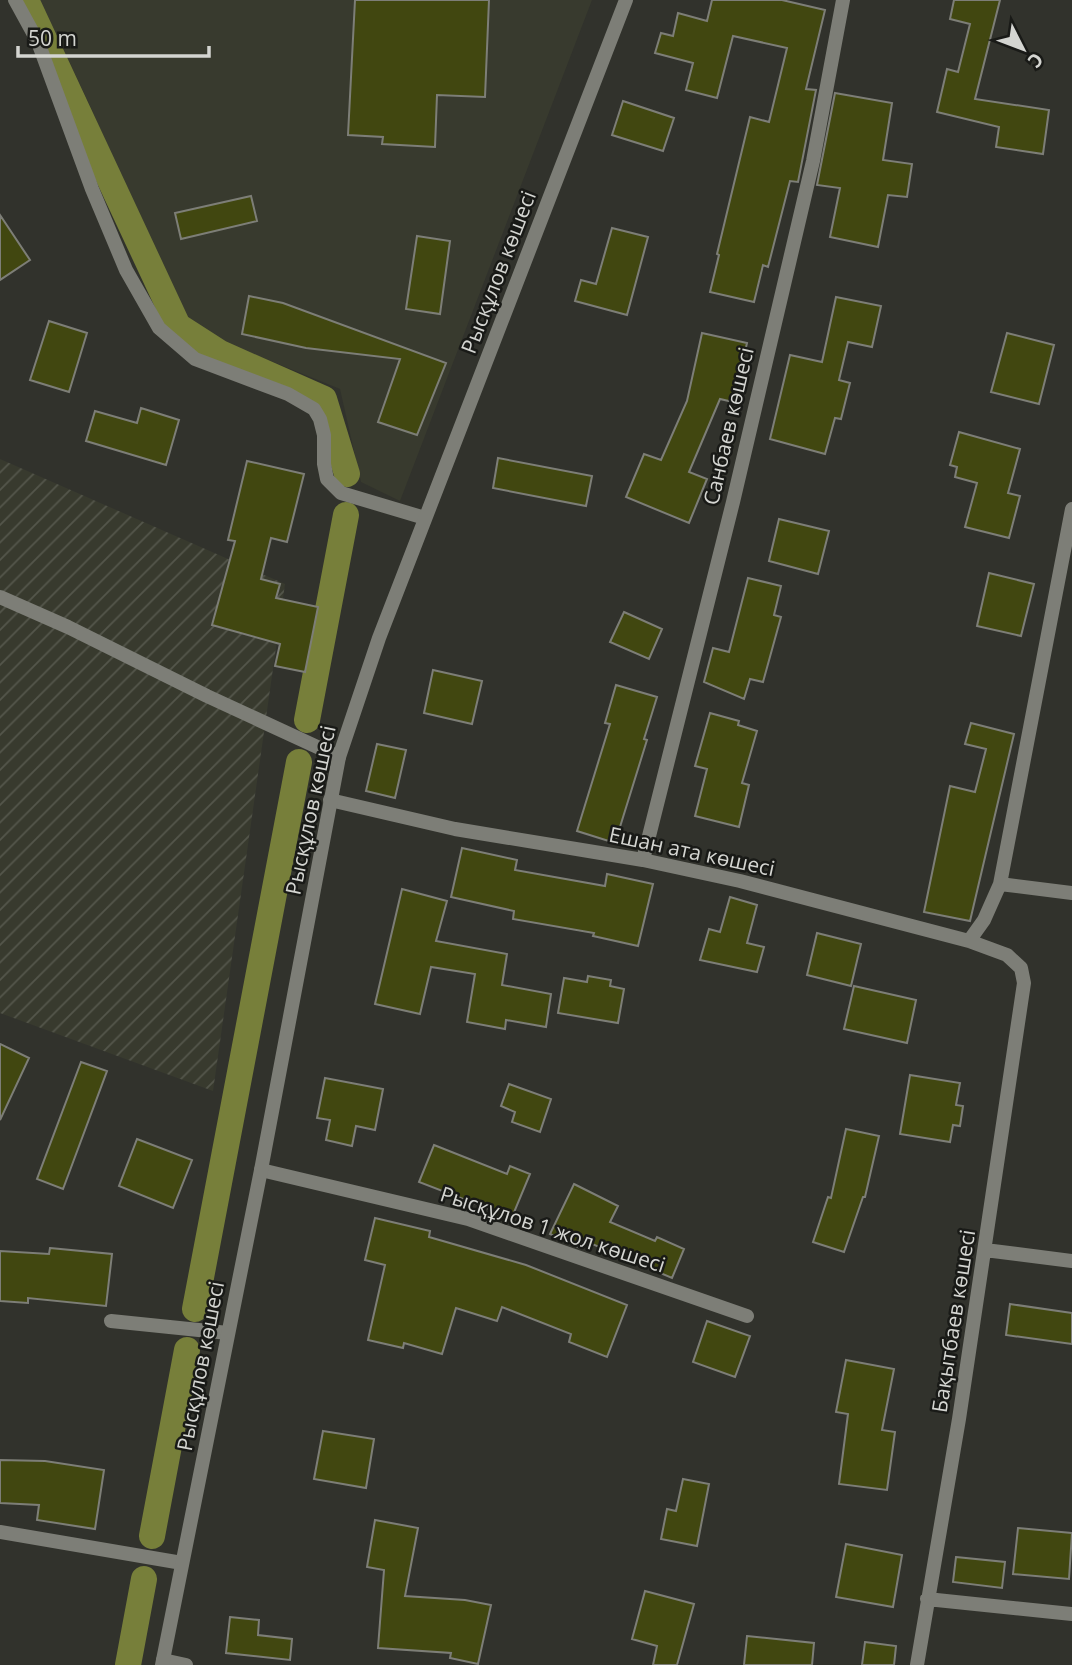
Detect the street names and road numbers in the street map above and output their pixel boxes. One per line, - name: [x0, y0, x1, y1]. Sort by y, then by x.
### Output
- street label: Рысқұлов көшесі: [454, 187, 542, 357]
- street label: Санбаев көшесі: [696, 344, 760, 508]
- street label: Рысқұлов көшесі: [278, 723, 342, 897]
- street label: Ешан ата көшесі: [607, 820, 777, 882]
- street label: Рысқұлов 1 жол көшесі: [437, 1179, 669, 1279]
- street label: Бақытбаев көшесі: [925, 1228, 981, 1414]
- street label: Рысқұлов көшесі: [170, 1279, 230, 1453]

